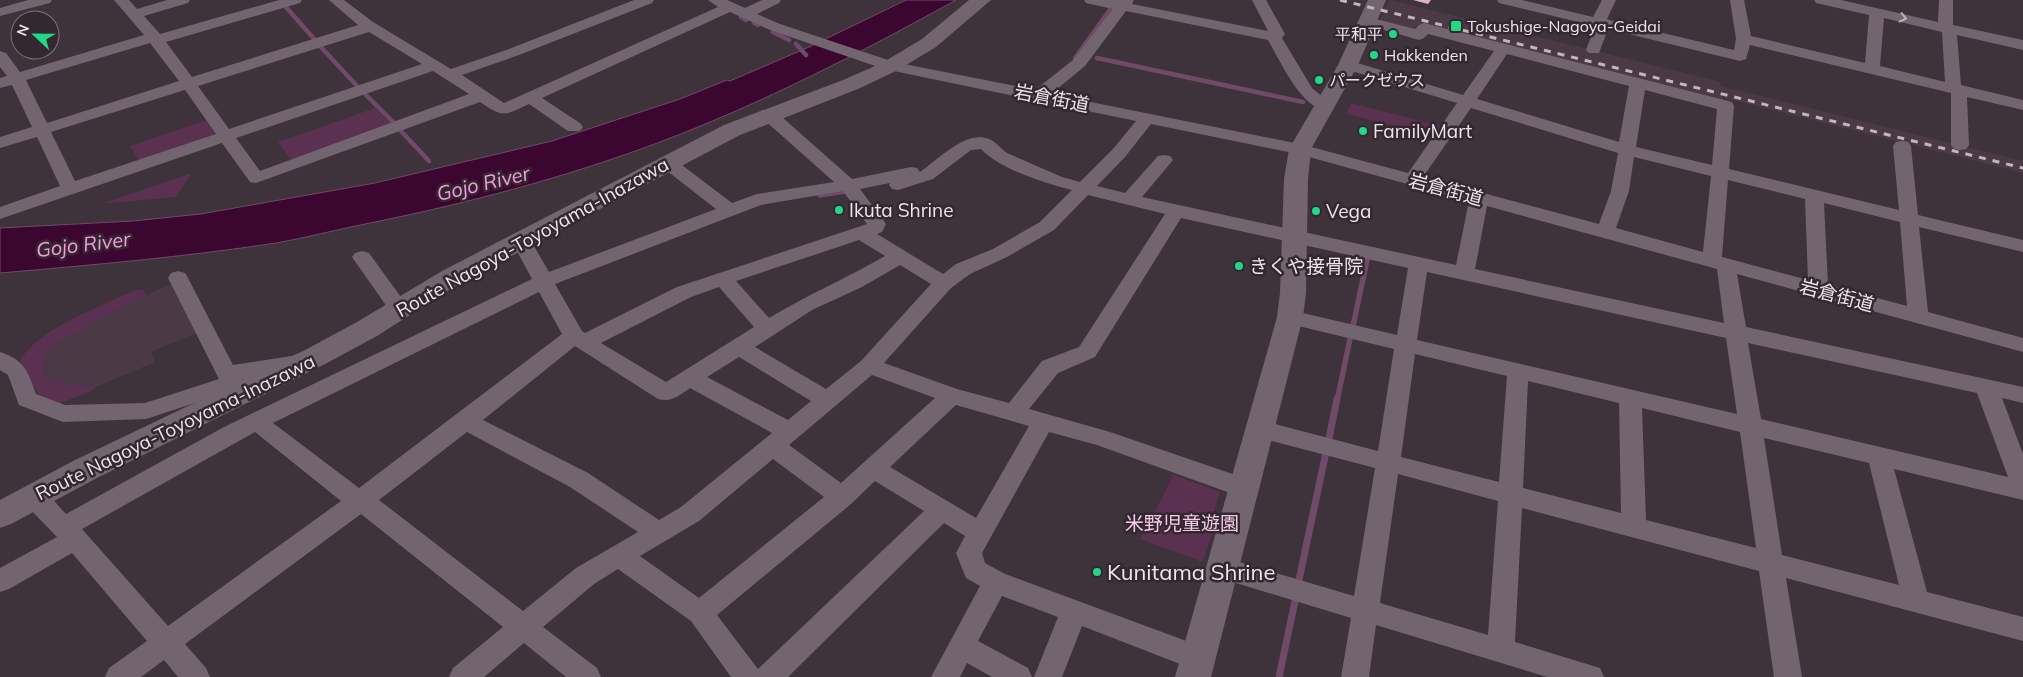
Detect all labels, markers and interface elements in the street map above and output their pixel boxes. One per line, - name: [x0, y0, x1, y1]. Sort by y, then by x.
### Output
- north arrow: [10, 10, 60, 60]
- one-way arrow: [1899, 13, 1907, 23]
- place label: Tokushige-Nagoya-Geidai: [1467, 16, 1661, 36]
- marker: Tokushige-Nagoya-Geidai: [1449, 19, 1463, 33]
- text: N: [13, 22, 33, 38]
- place label: 平和平: [1335, 24, 1383, 44]
- marker: 平和平: [1387, 28, 1399, 40]
- place label: Hakkenden: [1384, 45, 1468, 65]
- marker: Hakkenden: [1368, 49, 1380, 61]
- place label: パークゼウス: [1329, 70, 1425, 90]
- marker: パークゼウス: [1313, 74, 1325, 86]
- street label: 岩倉街道: [1012, 79, 1092, 117]
- place label: FamilyMart: [1373, 119, 1473, 143]
- marker: FamilyMart: [1357, 125, 1369, 137]
- street label: Route Nagoya-Toyoyama-Inazawa: [391, 152, 673, 322]
- water label: Gojo River: [434, 160, 533, 206]
- street label: 岩倉街道: [1406, 168, 1486, 210]
- place label: Ikuta Shrine: [849, 198, 954, 222]
- place label: Vega: [1326, 199, 1371, 223]
- marker: Ikuta Shrine: [833, 204, 845, 216]
- marker: Vega: [1310, 205, 1322, 217]
- water label: Gojo River: [35, 226, 132, 262]
- place label: きくや接骨院: [1249, 254, 1363, 278]
- marker: きくや接骨院: [1233, 260, 1245, 272]
- street label: 岩倉街道: [1797, 274, 1877, 316]
- street label: Route Nagoya-Toyoyama-Inazawa: [31, 349, 319, 505]
- park label: 米野児童遊園: [1125, 511, 1239, 535]
- place label: Kunitama Shrine: [1107, 558, 1275, 586]
- marker: Kunitama Shrine: [1091, 566, 1103, 578]

